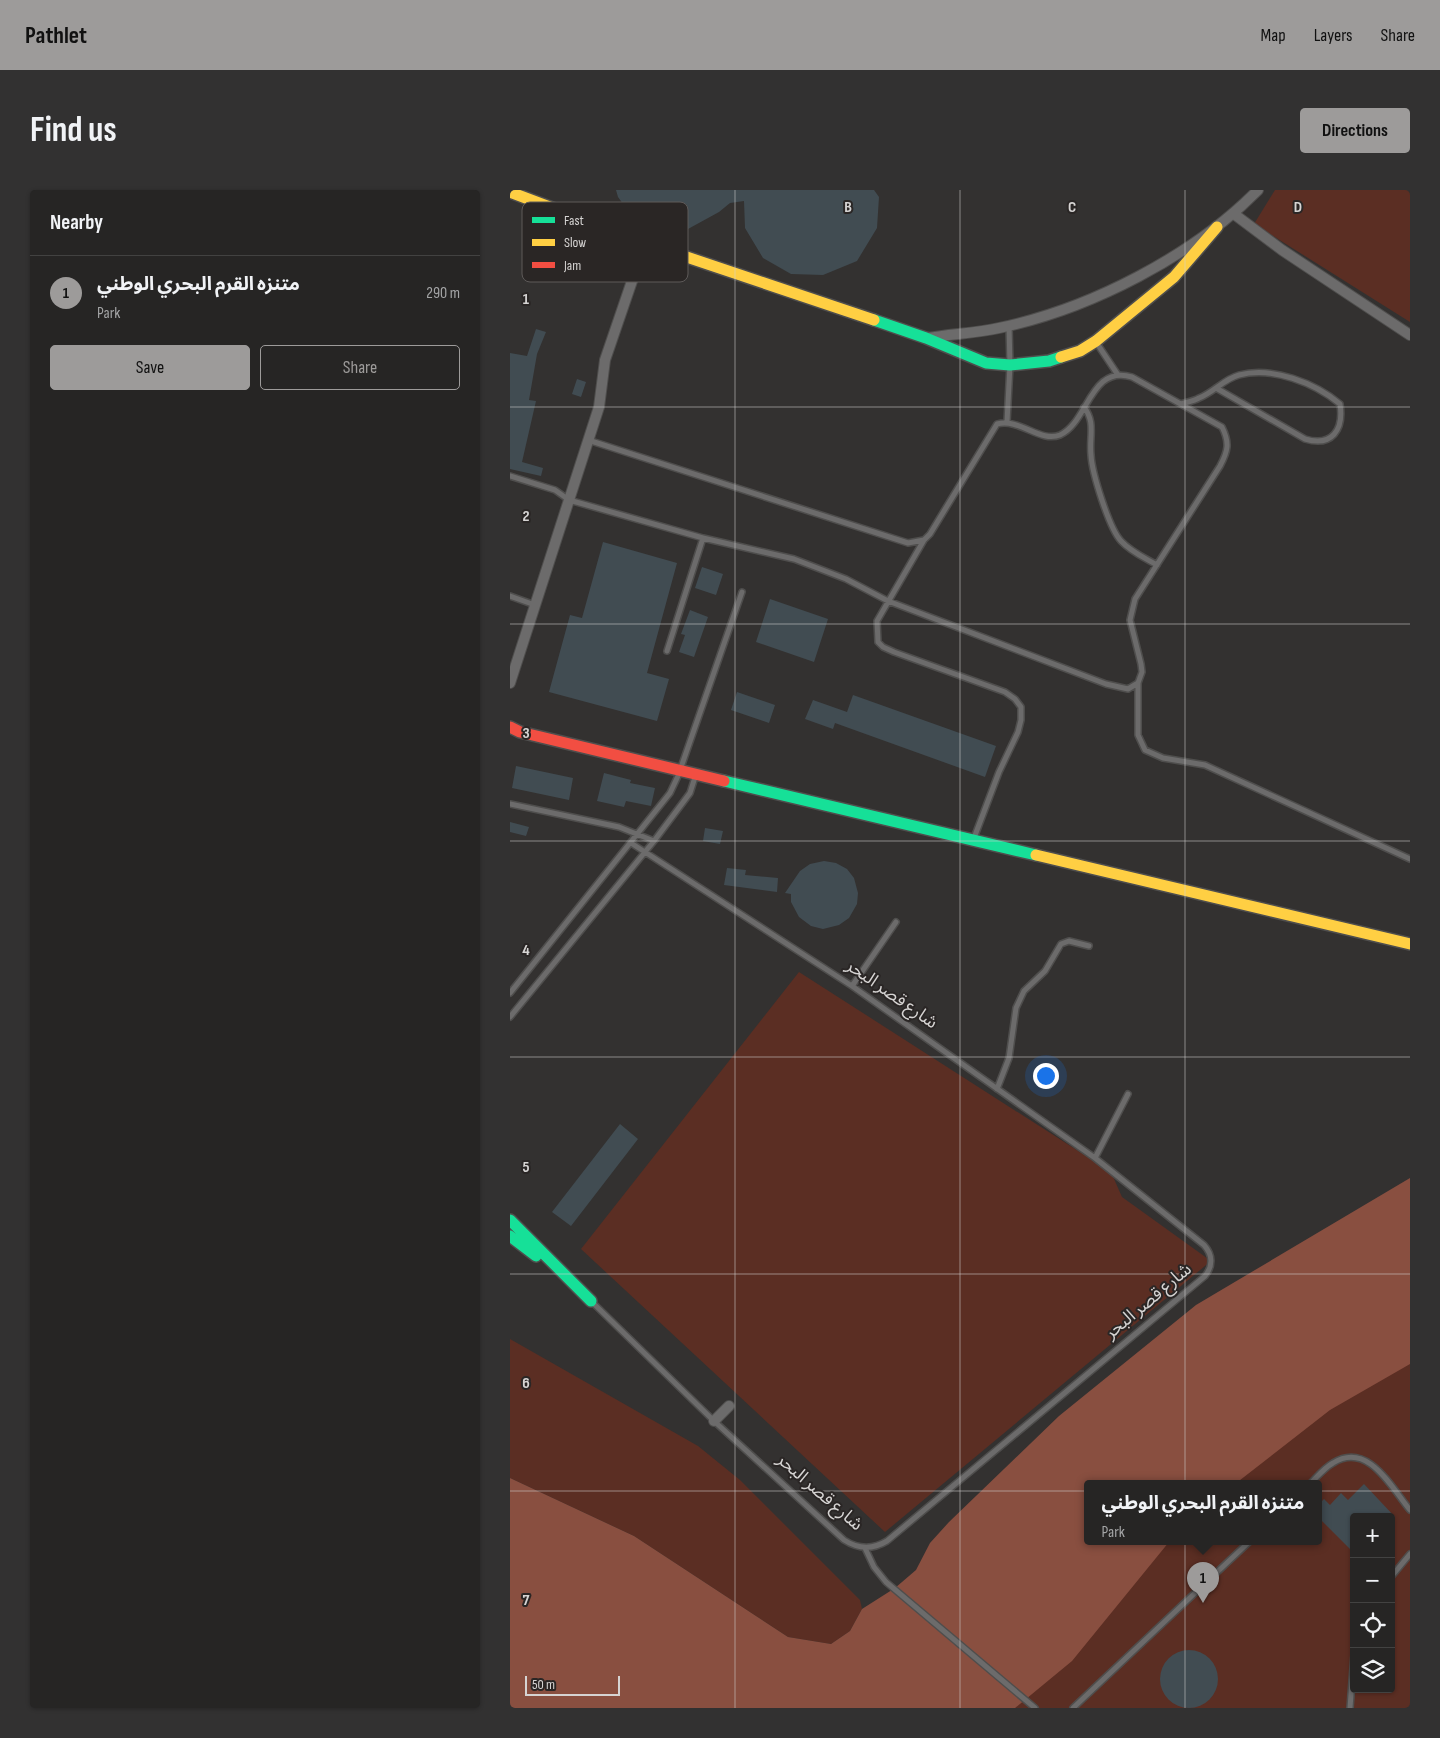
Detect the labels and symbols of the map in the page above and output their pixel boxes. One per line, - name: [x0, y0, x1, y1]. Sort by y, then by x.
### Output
- text: B: [844, 198, 852, 217]
- text: C: [1068, 198, 1076, 217]
- text: D: [1294, 198, 1302, 217]
- legend: [522, 202, 688, 282]
- text: Fast: [564, 212, 584, 229]
- text: Slow: [564, 234, 586, 251]
- text: Jam: [563, 257, 581, 274]
- text: 1: [523, 290, 530, 309]
- text: 2: [522, 507, 530, 526]
- text: 3: [522, 724, 530, 743]
- text: 4: [522, 941, 530, 960]
- street label: شارع قصر البحر: [840, 954, 942, 1036]
- your location: [1033, 1063, 1059, 1089]
- text: 5: [522, 1158, 530, 1177]
- street label: شارع قصر البحر: [1100, 1259, 1198, 1346]
- text: 6: [522, 1374, 530, 1393]
- street label: شارع قصر البحر: [770, 1448, 867, 1537]
- pin: 1: [1187, 1562, 1219, 1603]
- text: 7: [523, 1591, 530, 1610]
- scale bar: [525, 1673, 620, 1696]

